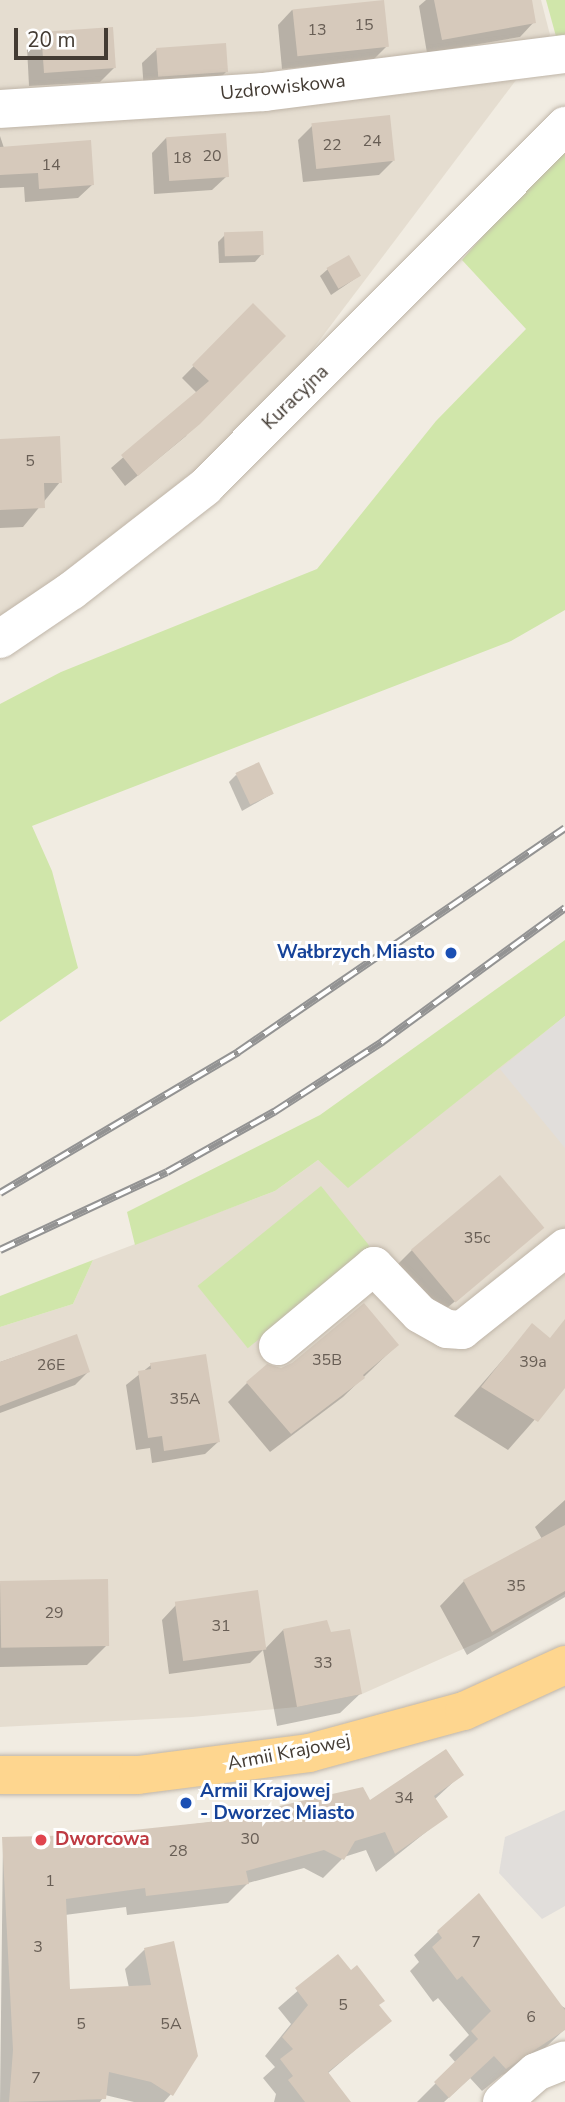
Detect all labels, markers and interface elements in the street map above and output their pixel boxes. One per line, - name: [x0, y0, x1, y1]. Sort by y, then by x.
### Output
- scale bar: [18, 14, 112, 58]
- house number: 15: [354, 15, 374, 35]
- house number: 13: [307, 20, 327, 40]
- text: 20 m: [27, 26, 76, 54]
- street label: Uzdrowiskowa: [219, 70, 347, 106]
- house number: 24: [362, 131, 382, 151]
- house number: 22: [322, 135, 342, 155]
- house number: 20: [202, 146, 222, 166]
- house number: 18: [172, 148, 192, 168]
- house number: 14: [41, 155, 61, 175]
- street label: Kuracyjna: [258, 361, 334, 435]
- house number: 5: [25, 451, 35, 471]
- place label: Wałbrzych Miasto: [277, 942, 435, 964]
- marker: Wałbrzych Miasto: [441, 943, 461, 963]
- house number: 35c: [464, 1228, 490, 1248]
- house number: 35B: [312, 1350, 342, 1370]
- house number: 39a: [519, 1352, 547, 1372]
- house number: 26E: [37, 1355, 65, 1375]
- house number: 35A: [170, 1389, 200, 1409]
- house number: 35: [506, 1576, 526, 1596]
- house number: 29: [44, 1603, 64, 1623]
- house number: 31: [211, 1616, 231, 1636]
- house number: 33: [313, 1653, 333, 1673]
- street label: Armii Krajowej: [226, 1730, 352, 1776]
- place label: Armii Krajowej - Dworzec Miasto: [200, 1781, 355, 1825]
- house number: 34: [394, 1788, 414, 1808]
- marker: Armii Krajowej - Dworzec Miasto: [178, 1795, 194, 1811]
- place label: Dworcowa: [55, 1829, 150, 1851]
- house number: 30: [240, 1829, 260, 1849]
- marker: Dworcowa: [33, 1832, 49, 1848]
- house number: 28: [168, 1841, 188, 1861]
- house number: 1: [45, 1871, 55, 1891]
- house number: 7: [471, 1932, 481, 1952]
- house number: 3: [33, 1937, 43, 1957]
- house number: 5: [338, 1995, 348, 2015]
- house number: 6: [526, 2007, 536, 2027]
- house number: 5: [76, 2014, 86, 2034]
- house number: 5A: [160, 2014, 182, 2034]
- house number: 7: [31, 2068, 41, 2088]

